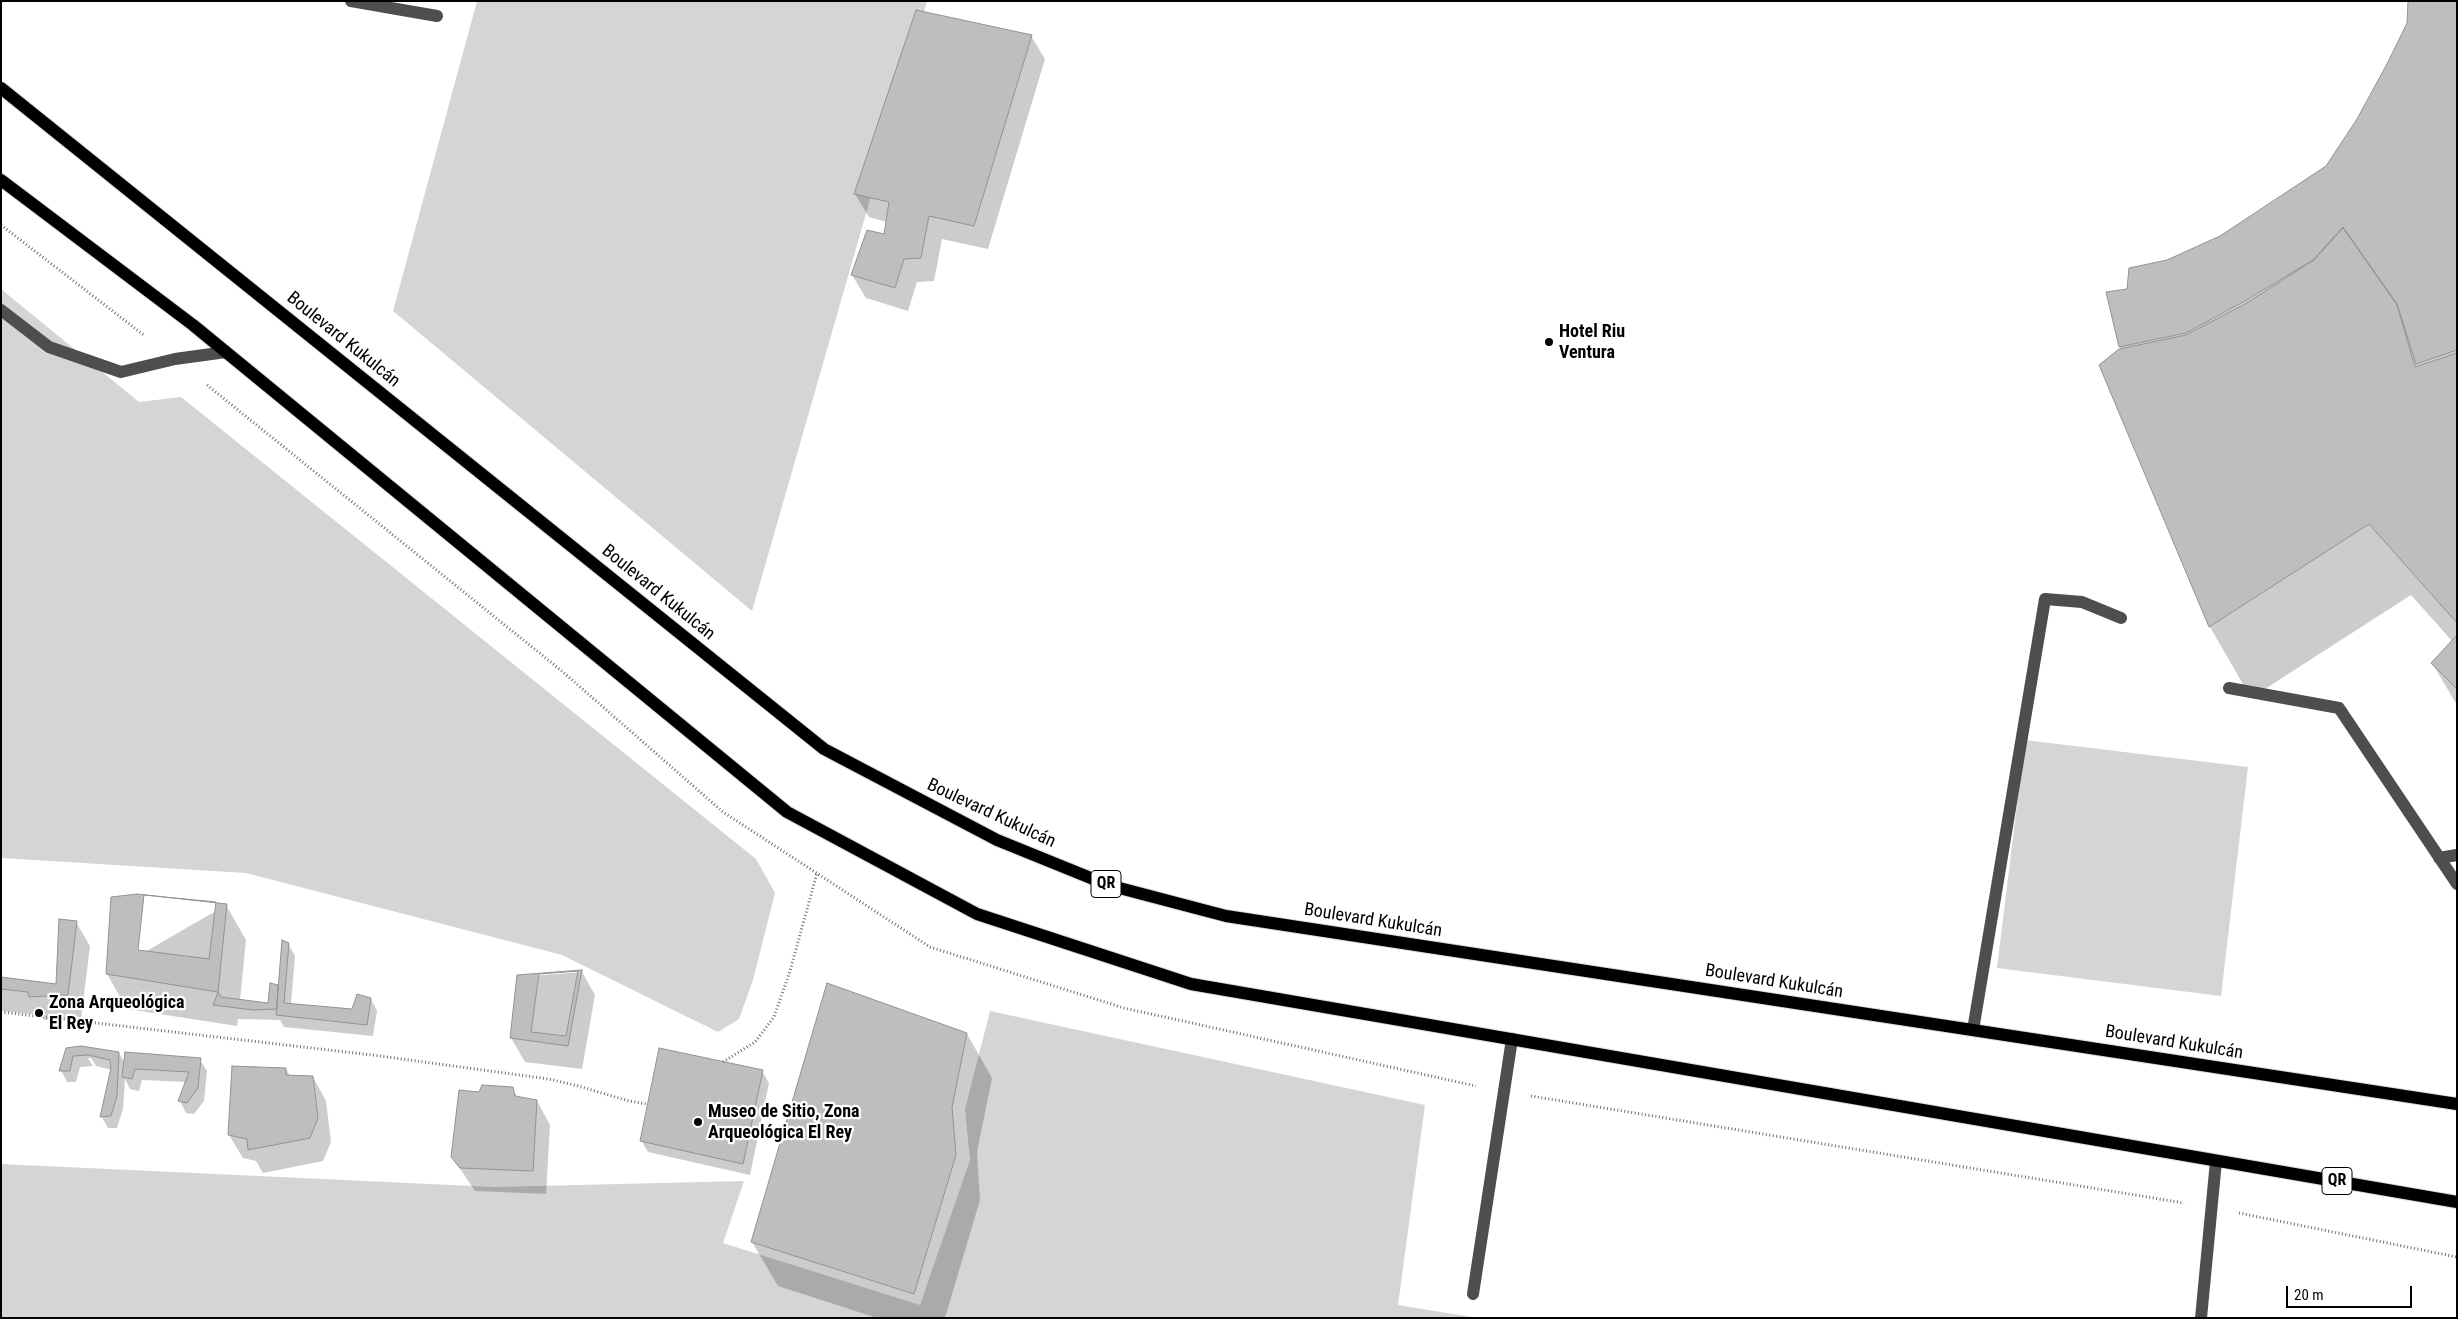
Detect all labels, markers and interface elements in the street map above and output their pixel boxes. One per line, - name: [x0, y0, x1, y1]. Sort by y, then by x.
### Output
- street label: Boulevard Kukulcán: [282, 288, 404, 392]
- place label: Hotel Riu Ventura: [1559, 321, 1625, 364]
- marker: Hotel Riu Ventura: [1543, 336, 1555, 348]
- street label: Boulevard Kukulcán: [597, 541, 719, 645]
- street label: Boulevard Kukulcán: [923, 775, 1059, 853]
- road number: QR: [1091, 871, 1121, 898]
- street label: Boulevard Kukulcán: [1302, 899, 1444, 943]
- street label: Boulevard Kukulcán: [1703, 960, 1845, 1004]
- place label: Zona Arqueológica El Rey: [49, 992, 185, 1034]
- marker: Zona Arqueológica El Rey: [33, 1007, 45, 1019]
- street label: Boulevard Kukulcán: [2103, 1021, 2245, 1065]
- place label: Museo de Sitio, Zona Arqueológica El Rey: [708, 1101, 860, 1144]
- marker: Museo de Sitio, Zona Arqueológica El Rey: [692, 1116, 704, 1128]
- road number: QR: [2322, 1168, 2352, 1194]
- scale bar: [2288, 1276, 2414, 1308]
- text: 20 m: [2294, 1286, 2324, 1304]

